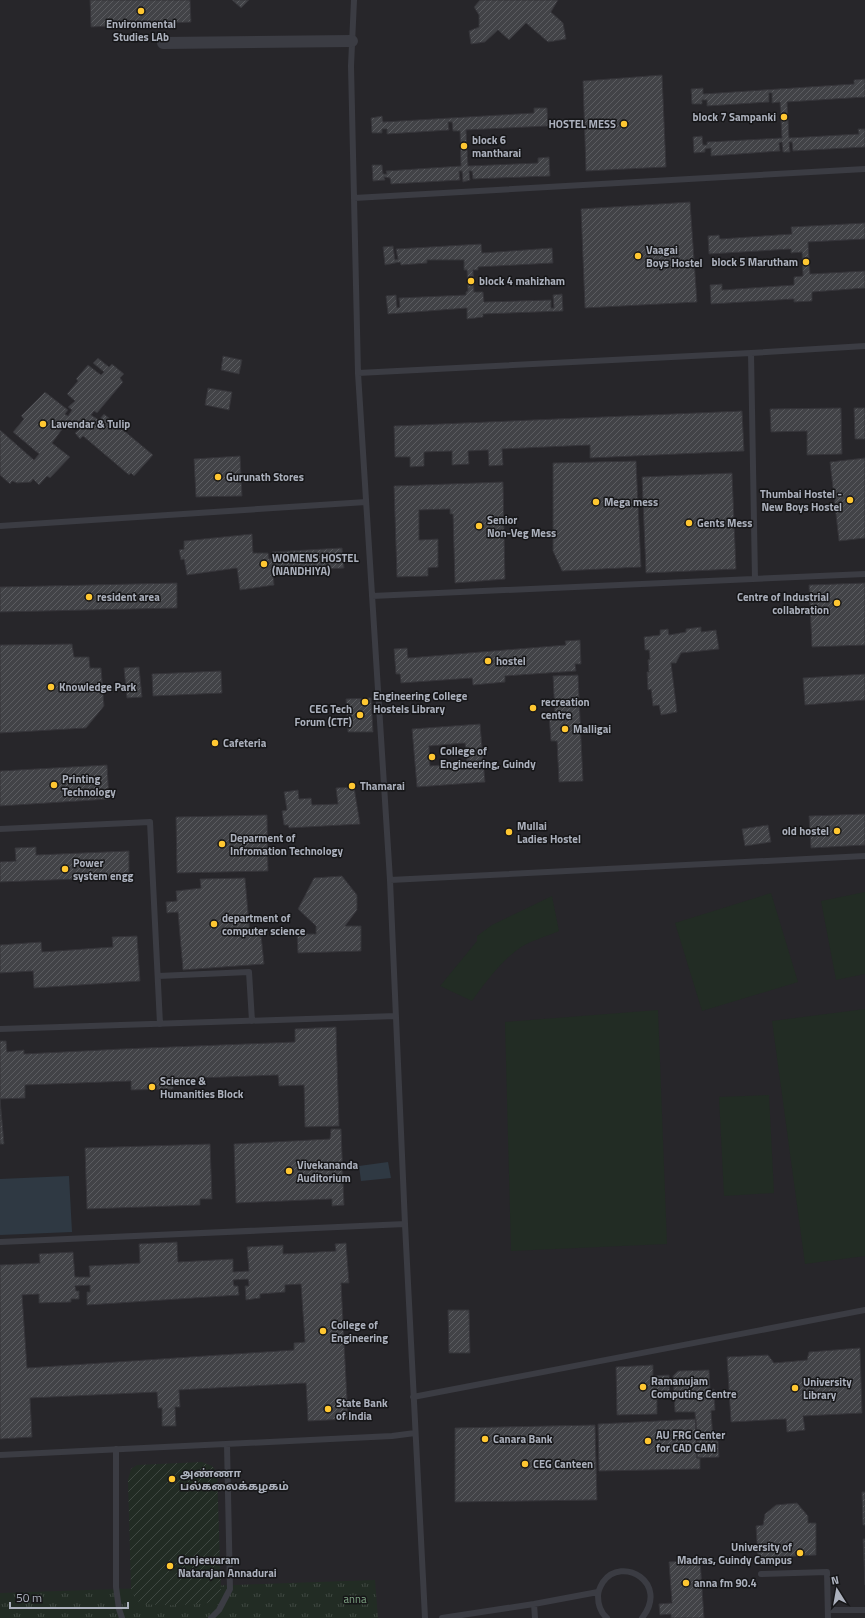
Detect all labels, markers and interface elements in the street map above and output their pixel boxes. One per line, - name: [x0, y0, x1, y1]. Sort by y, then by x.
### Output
- marker: Environmental Studies LAb: [136, 6, 146, 16]
- place label: Environmental Studies LAb: [106, 16, 176, 45]
- place label: block 7 Sampanki: [693, 109, 776, 125]
- marker: block 7 Sampanki: [779, 112, 789, 122]
- place label: HOSTEL MESS: [548, 116, 616, 132]
- marker: HOSTEL MESS: [619, 119, 629, 129]
- place label: block 6 mantharai: [472, 132, 521, 161]
- marker: block 6 mantharai: [459, 141, 469, 151]
- place label: Vaagai Boys Hostel: [646, 242, 703, 271]
- marker: Vaagai Boys Hostel: [633, 251, 643, 261]
- place label: block 5 Marutham: [711, 254, 798, 270]
- marker: block 5 Marutham: [801, 257, 811, 267]
- place label: block 4 mahizham: [479, 273, 565, 289]
- marker: block 4 mahizham: [466, 276, 476, 286]
- place label: Lavendar & Tulip: [51, 416, 130, 432]
- marker: Lavendar & Tulip: [38, 419, 48, 429]
- place label: Gurunath Stores: [226, 469, 304, 485]
- marker: Gurunath Stores: [213, 472, 223, 482]
- place label: Thumbai Hostel - New Boys Hostel: [760, 486, 842, 515]
- place label: Mega mess: [604, 494, 658, 510]
- marker: Thumbai Hostel - New Boys Hostel: [845, 495, 855, 505]
- marker: Mega mess: [591, 497, 601, 507]
- place label: Senior Non-Veg Mess: [487, 512, 556, 541]
- place label: Gents Mess: [697, 515, 752, 531]
- marker: Gents Mess: [684, 518, 694, 528]
- marker: Senior Non-Veg Mess: [474, 521, 484, 531]
- place label: WOMENS HOSTEL (NANDHIYA): [272, 550, 359, 579]
- marker: WOMENS HOSTEL (NANDHIYA): [259, 559, 269, 569]
- place label: resident area: [97, 589, 160, 605]
- place label: Centre of Industrial collabration: [737, 589, 829, 618]
- marker: resident area: [84, 592, 94, 602]
- marker: Centre of Industrial collabration: [832, 598, 842, 608]
- place label: hostel: [496, 653, 526, 669]
- marker: hostel: [483, 656, 493, 666]
- place label: Knowledge Park: [59, 679, 137, 695]
- marker: Knowledge Park: [46, 682, 56, 692]
- place label: Engineering College Hostels Library: [373, 688, 468, 717]
- place label: recreation centre: [541, 694, 590, 723]
- marker: Engineering College Hostels Library: [360, 697, 370, 707]
- place label: CEG Tech Forum (CTF): [294, 701, 352, 730]
- marker: recreation centre: [528, 703, 538, 713]
- marker: CEG Tech Forum (CTF): [355, 710, 365, 720]
- place label: Malligai: [573, 721, 611, 737]
- marker: Malligai: [560, 724, 570, 734]
- place label: Cafeteria: [223, 735, 267, 751]
- marker: Cafeteria: [210, 738, 220, 748]
- place label: College of Engineering, Guindy: [440, 743, 536, 772]
- marker: College of Engineering, Guindy: [427, 752, 437, 762]
- place label: Printing Technology: [62, 771, 116, 800]
- place label: Thamarai: [360, 778, 405, 794]
- marker: Printing Technology: [49, 780, 59, 790]
- marker: Thamarai: [347, 781, 357, 791]
- place label: Mullai Ladies Hostel: [517, 818, 581, 847]
- place label: old hostel: [782, 823, 829, 839]
- marker: old hostel: [832, 826, 842, 836]
- marker: Mullai Ladies Hostel: [504, 827, 514, 837]
- place label: Deparment of Infromation Technology: [230, 830, 343, 859]
- marker: Deparment of Infromation Technology: [217, 839, 227, 849]
- place label: Power system engg: [73, 855, 134, 884]
- marker: Power system engg: [60, 864, 70, 874]
- place label: department of computer science: [222, 910, 306, 939]
- marker: department of computer science: [209, 919, 219, 929]
- place label: Science & Humanities Block: [160, 1073, 244, 1102]
- marker: Science & Humanities Block: [147, 1082, 157, 1092]
- place label: Vivekananda Auditorium: [297, 1157, 359, 1186]
- marker: Vivekananda Auditorium: [284, 1166, 294, 1176]
- place label: College of Engineering: [331, 1317, 388, 1346]
- marker: College of Engineering: [318, 1326, 328, 1336]
- place label: Ramanujam Computing Centre: [651, 1373, 737, 1402]
- place label: University Library: [803, 1374, 852, 1403]
- marker: Ramanujam Computing Centre: [638, 1382, 648, 1392]
- marker: University Library: [790, 1383, 800, 1393]
- place label: State Bank of India: [336, 1395, 388, 1424]
- marker: State Bank of India: [323, 1404, 333, 1414]
- place label: AU FRG Center for CAD CAM: [656, 1427, 725, 1456]
- place label: Canara Bank: [493, 1431, 553, 1447]
- marker: Canara Bank: [480, 1434, 490, 1444]
- marker: AU FRG Center for CAD CAM: [643, 1436, 653, 1446]
- place label: CEG Canteen: [533, 1456, 593, 1472]
- marker: CEG Canteen: [520, 1459, 530, 1469]
- place label: அண்ணா பல்கலைக்கழகம்: [180, 1465, 289, 1494]
- marker: அண்ணா பல்கலைக்கழகம்: [167, 1474, 177, 1484]
- place label: University of Madras, Guindy Campus: [677, 1539, 792, 1568]
- marker: University of Madras, Guindy Campus: [795, 1548, 805, 1558]
- place label: Conjeevaram Natarajan Annadurai: [178, 1552, 277, 1581]
- marker: Conjeevaram Natarajan Annadurai: [165, 1561, 175, 1571]
- north arrow: [817, 1570, 857, 1610]
- text: N: [830, 1572, 840, 1589]
- place label: anna fm 90.4: [694, 1575, 757, 1591]
- marker: anna fm 90.4: [681, 1578, 691, 1588]
- scale bar: [10, 1584, 128, 1610]
- text: 50 m: [16, 1588, 42, 1607]
- park label: anna: [344, 1591, 367, 1607]

